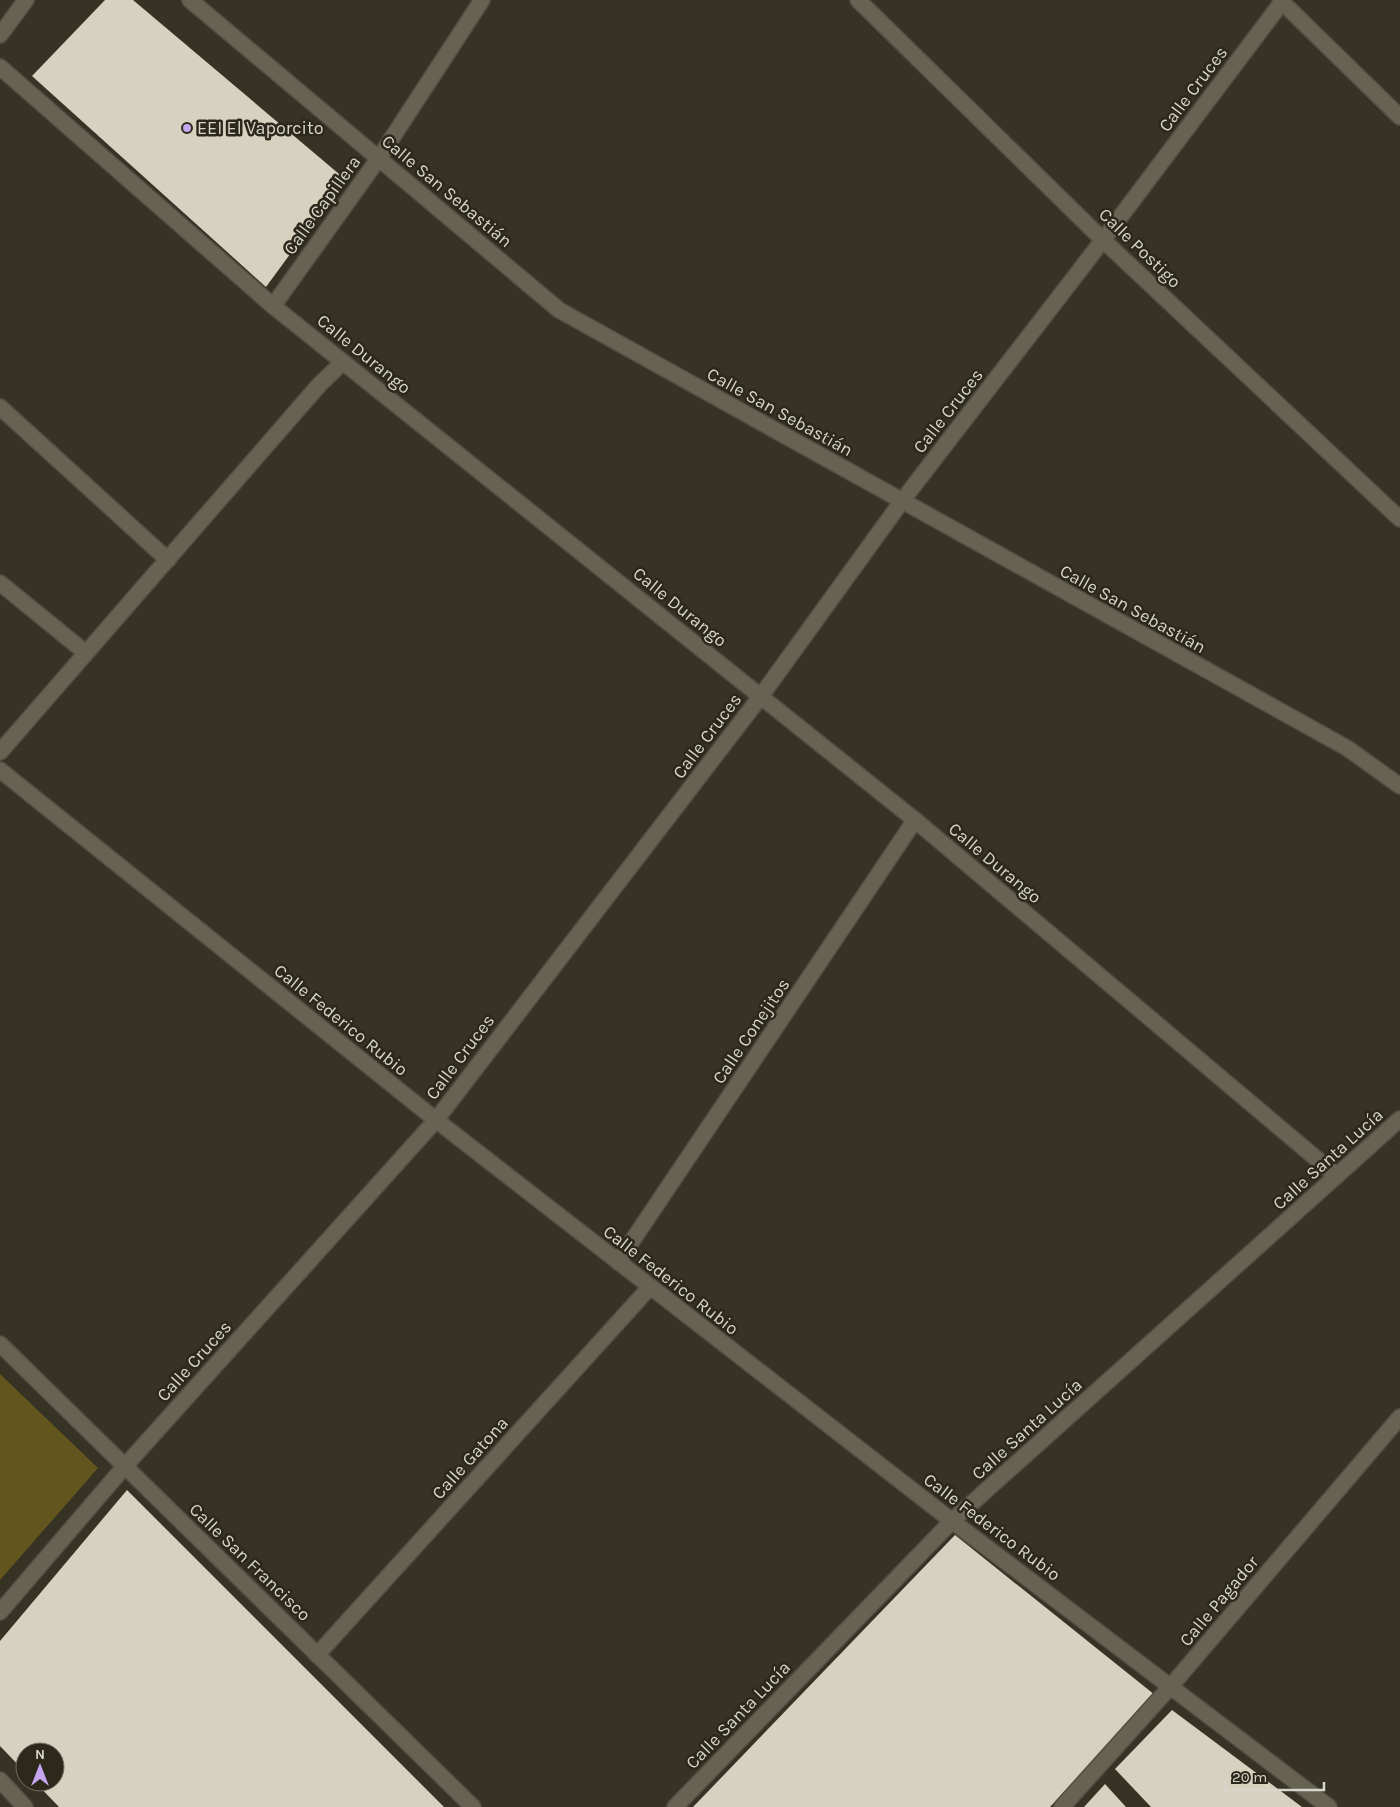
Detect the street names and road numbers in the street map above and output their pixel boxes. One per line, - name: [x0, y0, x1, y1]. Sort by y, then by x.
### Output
- street label: Calle Cruces: [1154, 42, 1232, 136]
- street label: Calle San Sebastián: [377, 130, 517, 252]
- street label: Calle Capillera: [279, 151, 365, 259]
- street label: Calle Postigo: [1094, 203, 1186, 293]
- street label: Calle Durango: [313, 309, 415, 399]
- street label: Calle San Sebastián: [703, 363, 857, 461]
- street label: Calle Cruces: [908, 364, 988, 458]
- street label: Calle San Sebastián: [1056, 560, 1210, 658]
- street label: Calle Durango: [629, 562, 731, 652]
- street label: Calle Cruces: [668, 689, 746, 783]
- street label: Calle Durango: [944, 818, 1046, 908]
- street label: Calle Federico Rubio: [270, 959, 412, 1081]
- street label: Calle Conejitos: [708, 974, 794, 1088]
- street label: Calle Cruces: [421, 1010, 499, 1104]
- street label: Calle Santa Lucía: [1268, 1104, 1388, 1214]
- street label: Calle Federico Rubio: [599, 1220, 743, 1340]
- street label: Calle Cruces: [152, 1316, 236, 1406]
- street label: Calle Santa Lucía: [967, 1374, 1087, 1484]
- street label: Calle Gatona: [427, 1412, 513, 1504]
- street label: Calle Federico Rubio: [919, 1468, 1065, 1586]
- street label: Calle San Francisco: [185, 1498, 315, 1626]
- street label: Calle Pagador: [1175, 1551, 1264, 1651]
- street label: Calle Santa Lucía: [681, 1657, 795, 1773]

